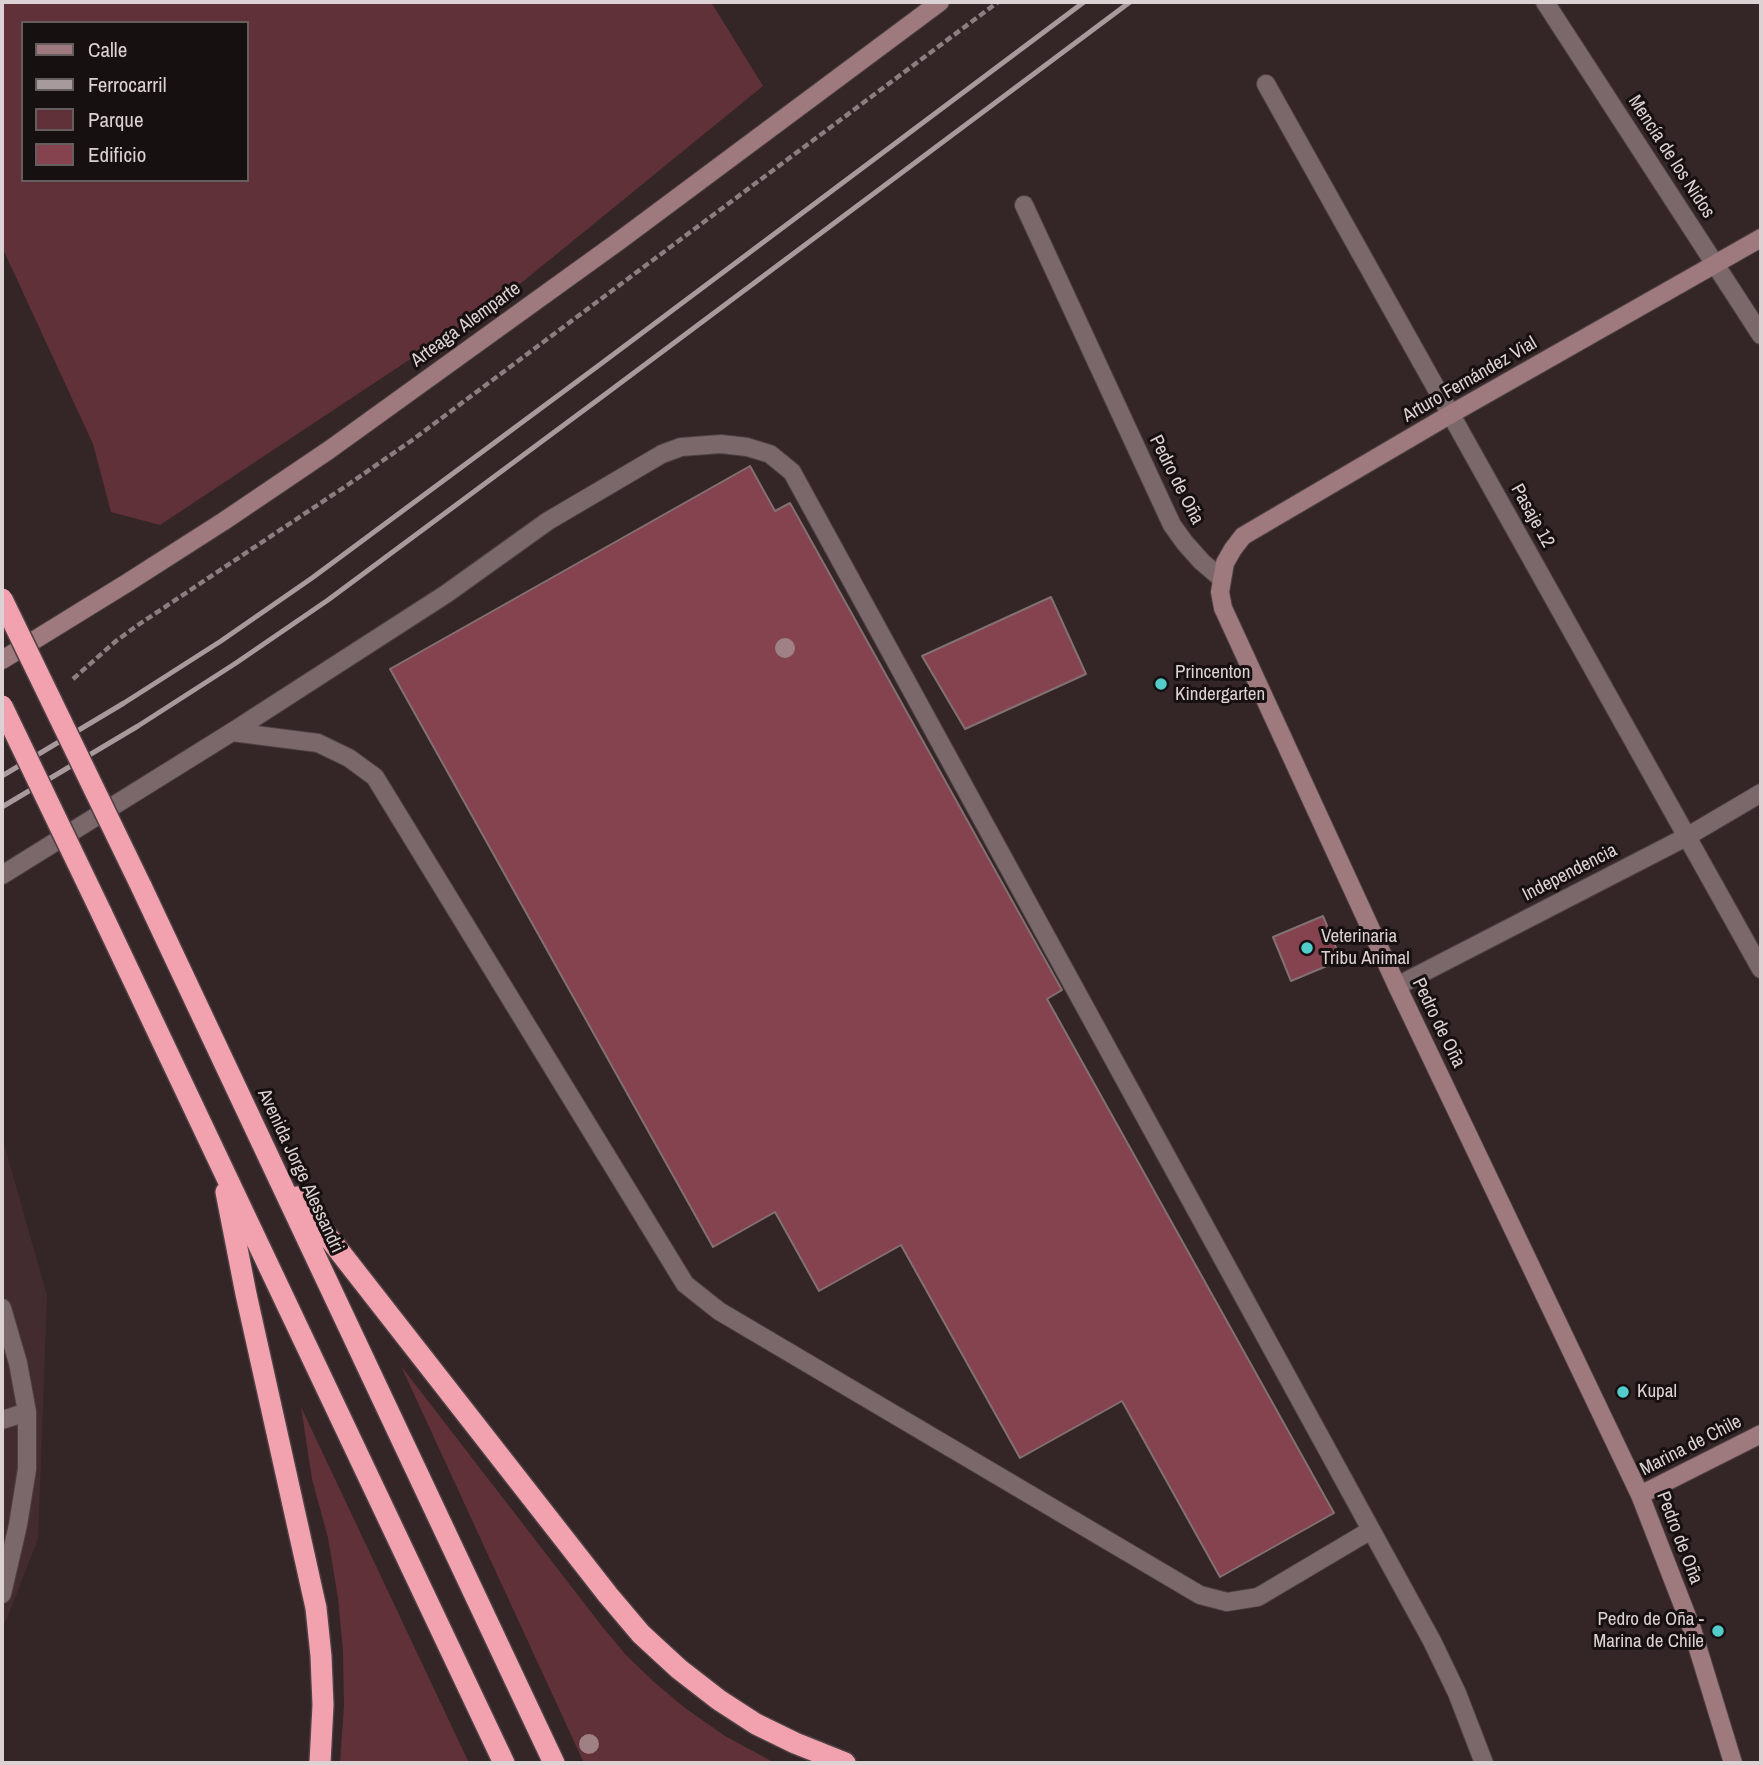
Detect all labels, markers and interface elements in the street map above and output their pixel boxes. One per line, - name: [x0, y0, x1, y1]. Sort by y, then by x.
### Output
- legend: [21, 21, 248, 182]
- text: Calle: [88, 35, 127, 64]
- text: Ferrocarril: [88, 70, 167, 99]
- street label: Mencía de los Nidos: [1623, 91, 1719, 223]
- text: Parque: [88, 105, 144, 134]
- text: Edificio: [88, 140, 146, 169]
- street label: Arteaga Alemparte: [407, 278, 525, 372]
- street label: Arturo Fernández Vial: [1399, 332, 1541, 428]
- street label: Pedro de Oña: [1144, 432, 1208, 528]
- street label: Pasaje 12: [1505, 480, 1559, 552]
- place label: Princenton Kindergarten: [1175, 662, 1265, 706]
- marker: Princenton Kindergarten: [1153, 676, 1169, 692]
- street label: Independencia: [1519, 839, 1621, 907]
- place label: Veterinaria Tribu Animal: [1321, 926, 1410, 970]
- marker: Veterinaria Tribu Animal: [1299, 940, 1315, 956]
- street label: Pedro de Oña: [1406, 974, 1470, 1072]
- street label: Avenida Jorge Alessandri: [252, 1085, 348, 1257]
- place label: Kupal: [1637, 1381, 1677, 1403]
- marker: Kupal: [1615, 1384, 1631, 1400]
- street label: Marina de Chile: [1636, 1411, 1746, 1481]
- street label: Pedro de Oña: [1651, 1489, 1707, 1587]
- place label: Pedro de Oña - Marina de Chile: [1593, 1609, 1704, 1653]
- marker: Pedro de Oña - Marina de Chile: [1710, 1623, 1726, 1639]

